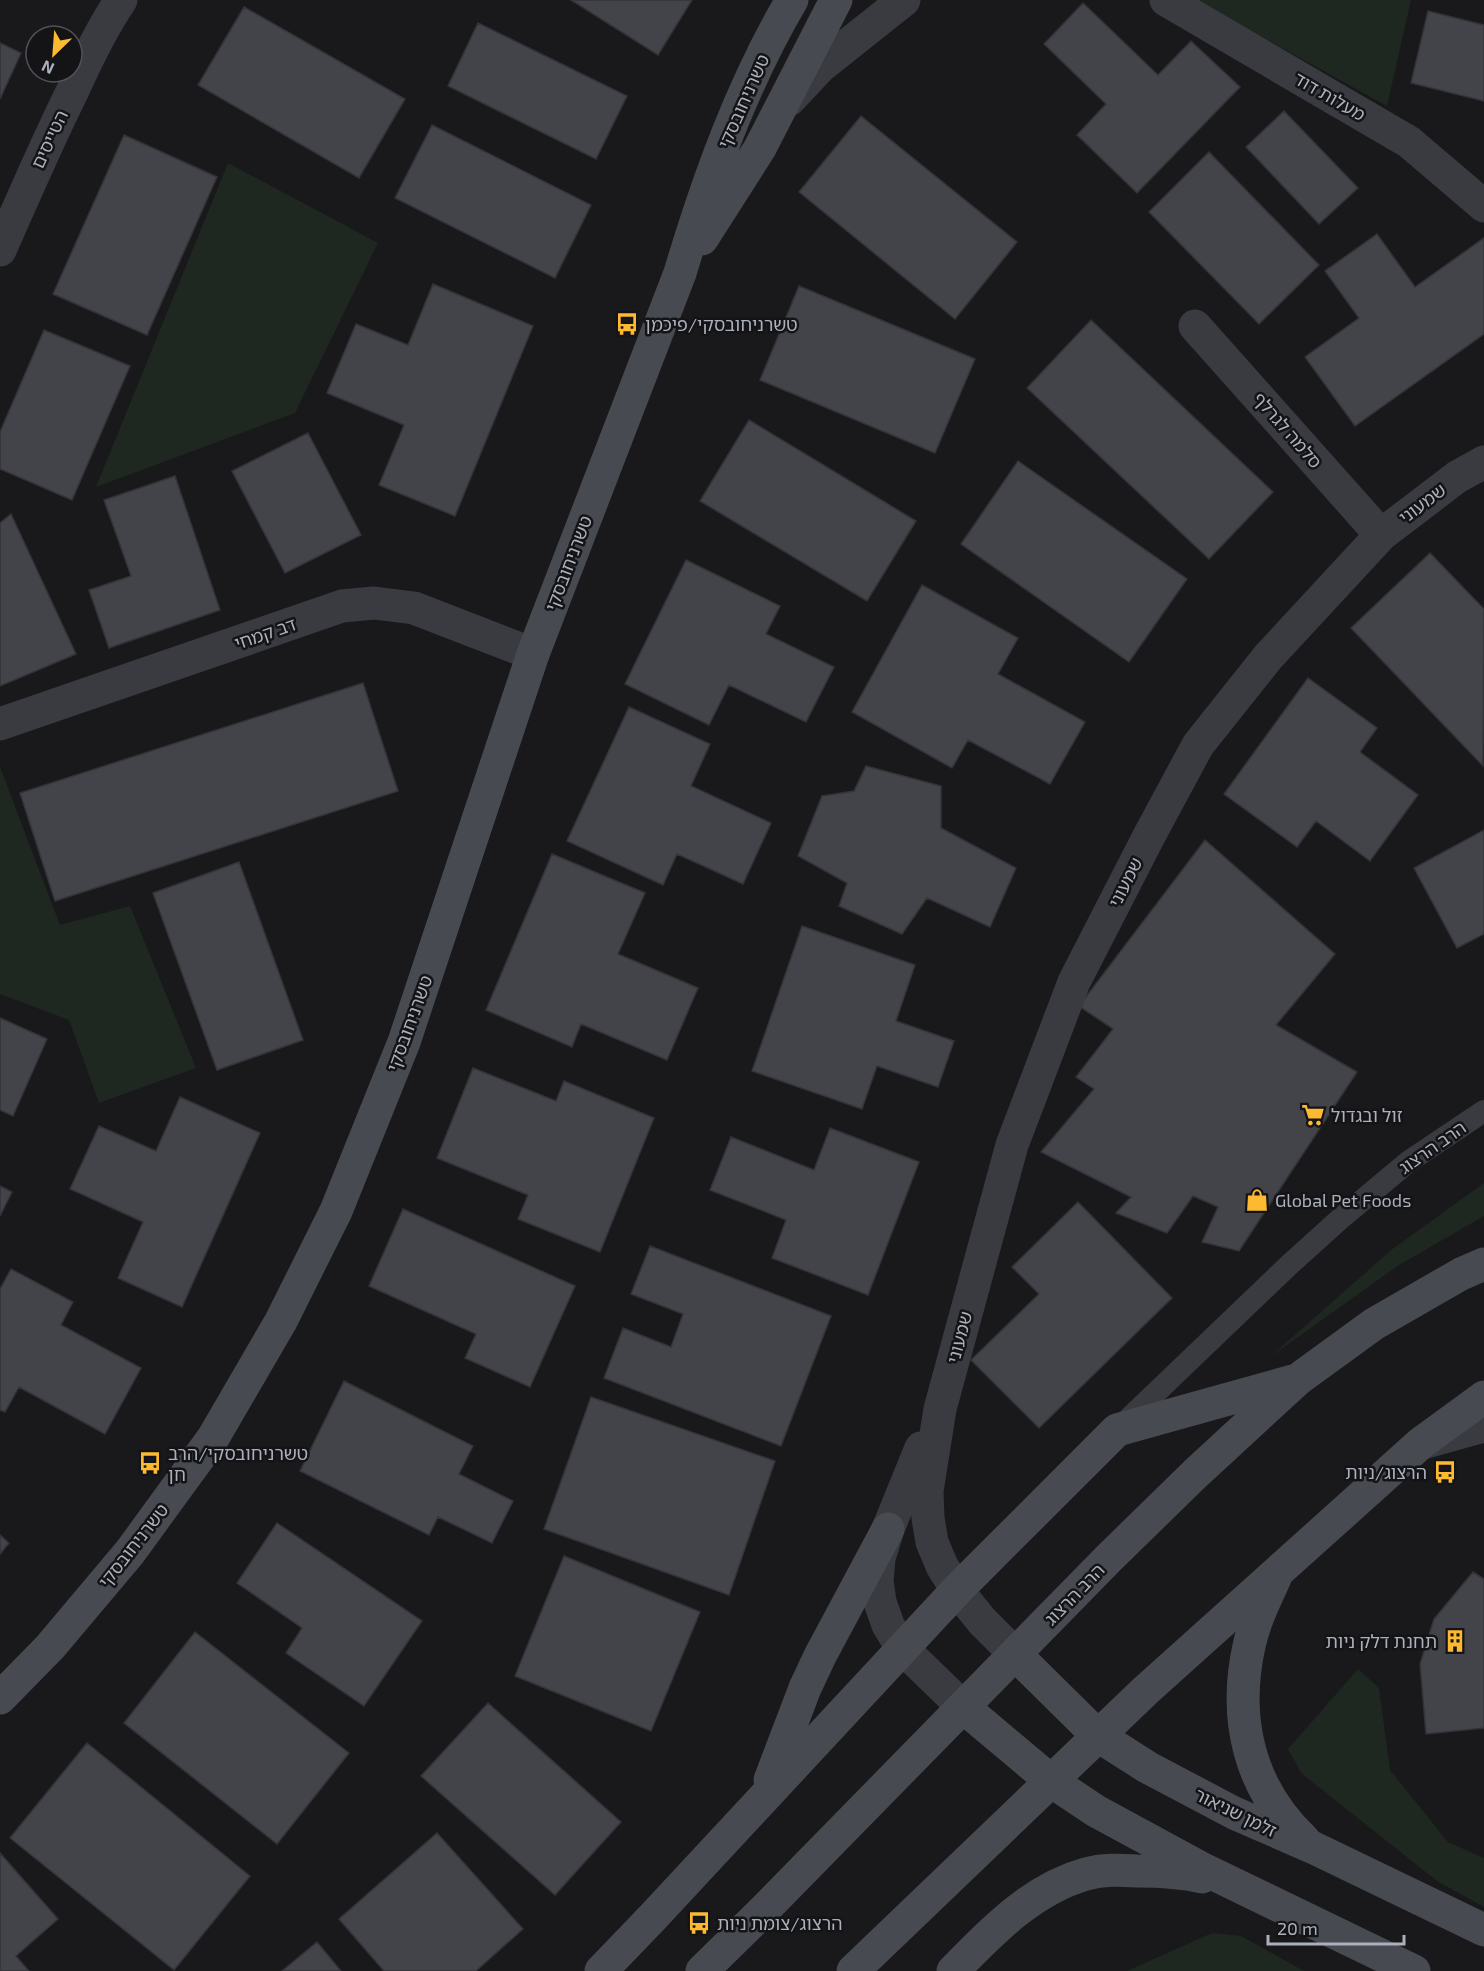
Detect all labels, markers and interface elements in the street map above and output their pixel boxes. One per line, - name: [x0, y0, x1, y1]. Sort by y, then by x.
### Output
- north arrow: [24, 24, 84, 84]
- street label: טשרניחובסקי: [712, 51, 774, 151]
- text: N: [38, 57, 57, 79]
- street label: מעלות דוד: [1290, 67, 1370, 125]
- street label: הטייסים: [26, 106, 72, 172]
- bus stop icon: טשרניחובסקי/פיכמן: [614, 311, 640, 337]
- place label: טשרניחובסקי/פיכמן: [645, 313, 798, 335]
- street label: סלמה לגרלף: [1249, 388, 1327, 472]
- street label: שמעוני: [1394, 478, 1450, 528]
- street label: טשרניחובסקי: [540, 512, 596, 614]
- street label: דב קמחי: [231, 612, 299, 654]
- street label: שמעוני: [1103, 853, 1147, 911]
- street label: טשרניחובסקי: [381, 972, 437, 1074]
- supermarket icon: זול ובגדול: [1300, 1102, 1326, 1128]
- place label: זול ובגדול: [1331, 1104, 1403, 1126]
- street label: הרב הרצוג: [1394, 1116, 1470, 1178]
- shop icon: Global Pet Foods: [1244, 1187, 1270, 1213]
- place label: Global Pet Foods: [1275, 1189, 1411, 1211]
- street label: שמעוני: [942, 1309, 976, 1365]
- place label: טשרניחובסקי/הרב חן: [168, 1442, 308, 1485]
- bus stop icon: טשרניחובסקי/הרב חן: [137, 1450, 163, 1476]
- bus stop icon: הרצוג/ניות: [1432, 1459, 1458, 1485]
- place label: הרצוג/ניות: [1345, 1461, 1427, 1483]
- street label: טשרניחובסקי: [93, 1499, 173, 1591]
- street label: הרב הרצוג: [1039, 1559, 1109, 1629]
- building icon: תחנת דלק ניות: [1442, 1628, 1468, 1654]
- place label: תחנת דלק ניות: [1326, 1630, 1437, 1652]
- street label: זלמן שניאור: [1192, 1783, 1281, 1841]
- scale bar: [1268, 1908, 1404, 1946]
- bus stop icon: הרצוג/צומת ניות: [686, 1910, 712, 1936]
- place label: הרצוג/צומת ניות: [717, 1912, 842, 1934]
- text: 20 m: [1277, 1917, 1318, 1939]

